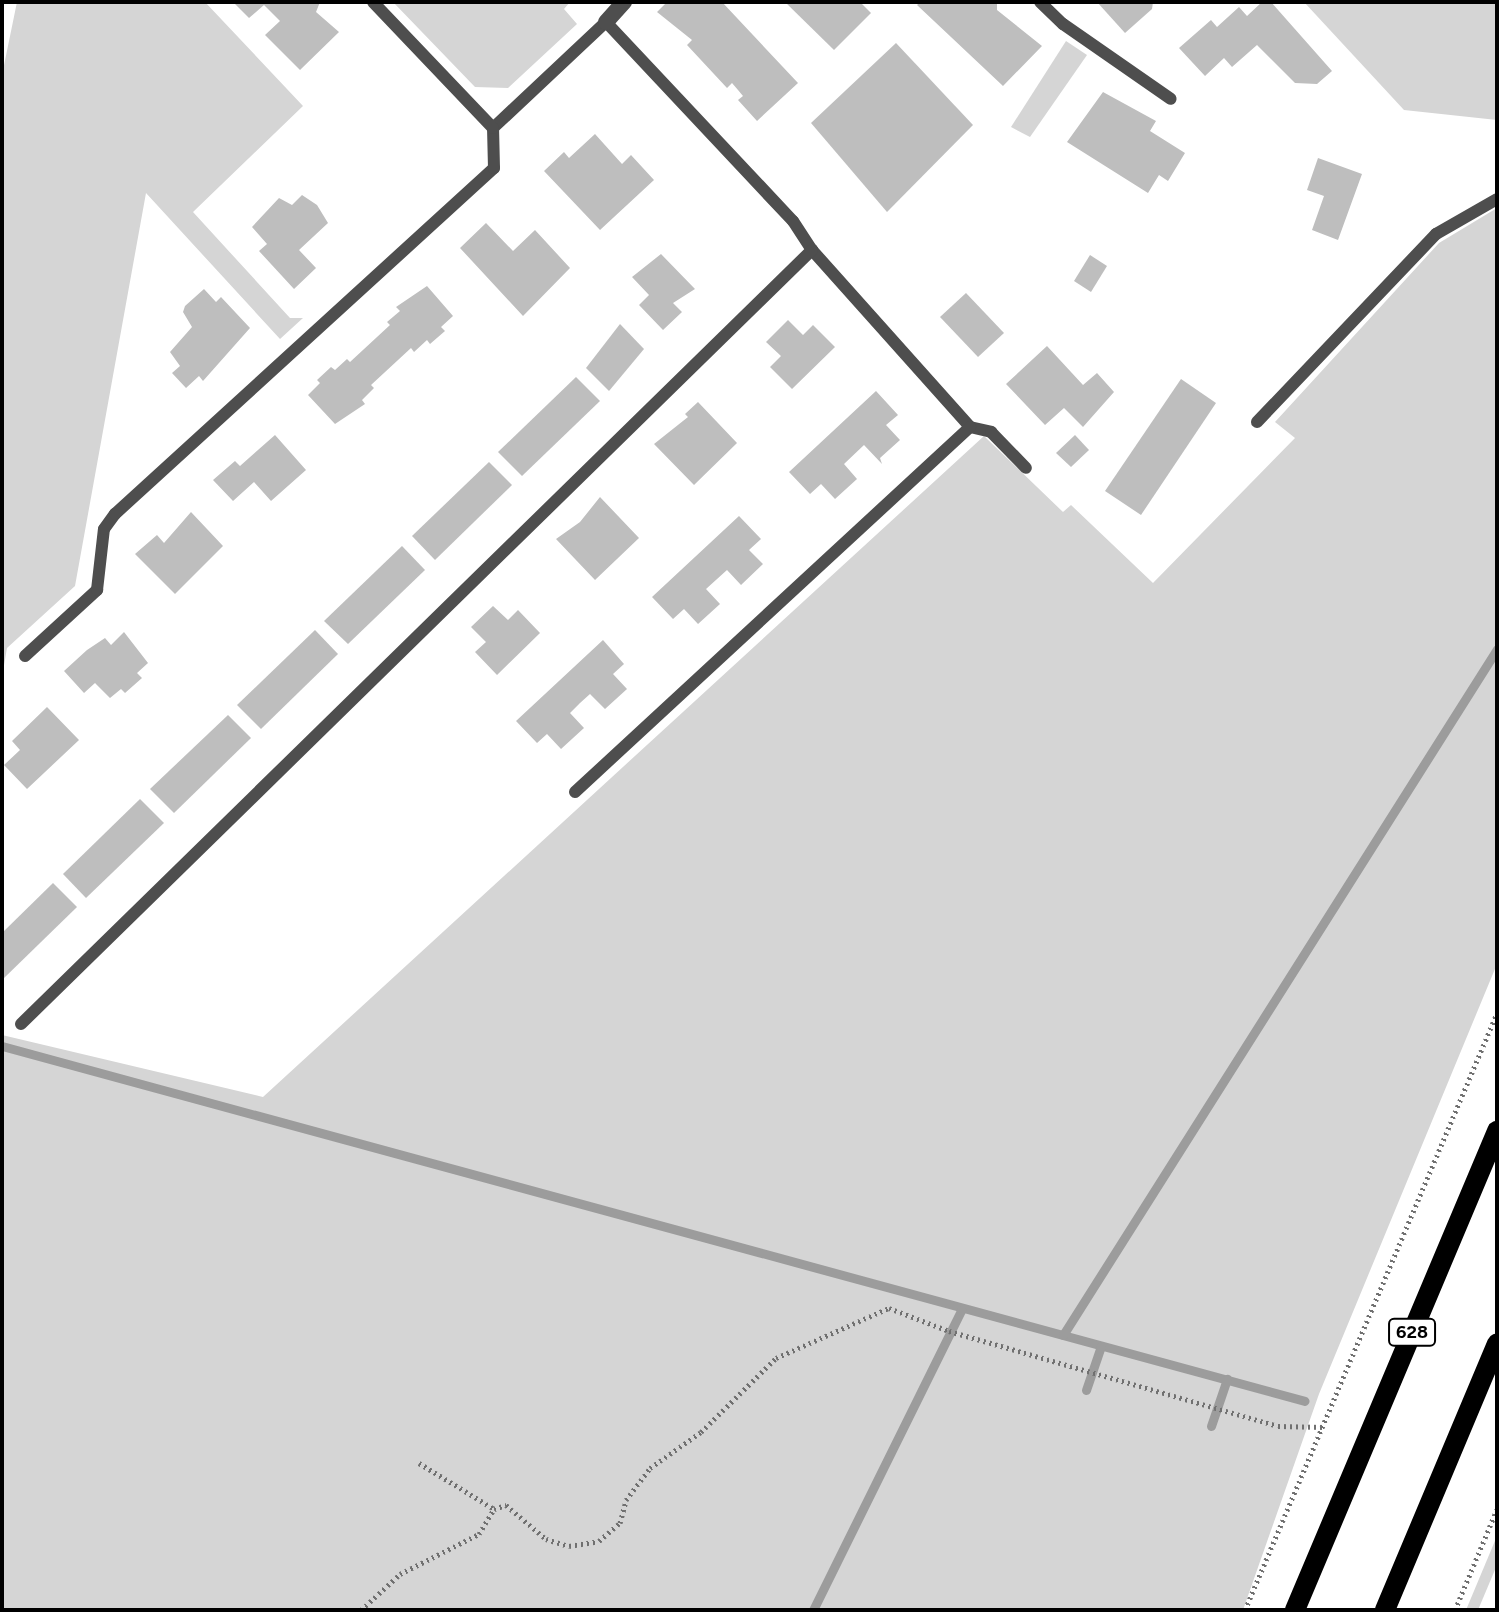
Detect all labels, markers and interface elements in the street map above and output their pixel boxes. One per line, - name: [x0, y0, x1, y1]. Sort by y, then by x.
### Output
- road number: 628: [1388, 1318, 1436, 1346]

